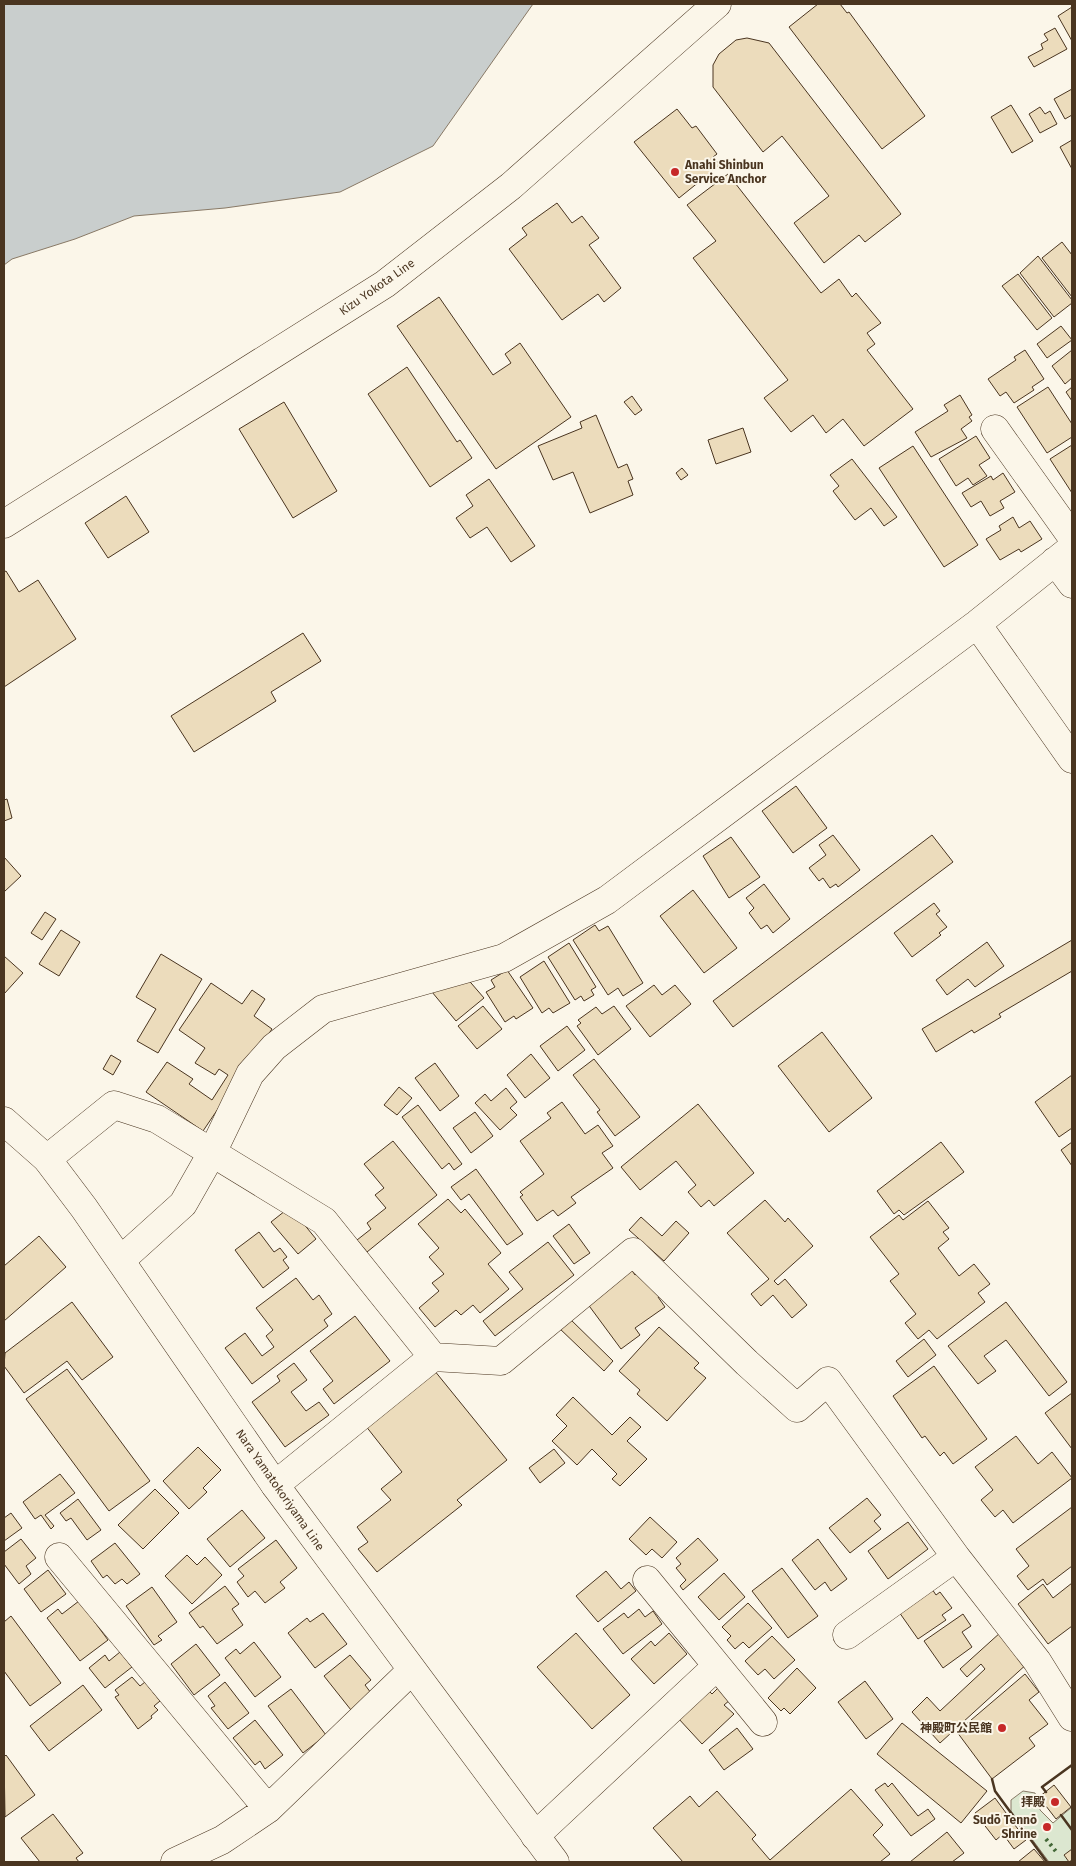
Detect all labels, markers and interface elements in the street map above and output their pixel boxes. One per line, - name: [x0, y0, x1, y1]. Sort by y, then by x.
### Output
- place label: Anahi Shinbun Service Anchor: [684, 158, 767, 186]
- marker: Anahi Shinbun Service Anchor: [669, 166, 681, 178]
- street label: Kizu Yokota Line: [337, 256, 417, 318]
- street label: Nara Yamatokoriyama Line: [233, 1427, 327, 1553]
- place label: 神殿町公民館: [920, 1721, 992, 1735]
- marker: 神殿町公民館: [996, 1722, 1008, 1734]
- place label: 拝殿: [1021, 1795, 1045, 1809]
- marker: 拝殿: [1049, 1796, 1061, 1808]
- place label: Sudō Tennō Shrine: [973, 1813, 1037, 1841]
- marker: Sudō Tennō Shrine: [1041, 1821, 1053, 1833]

